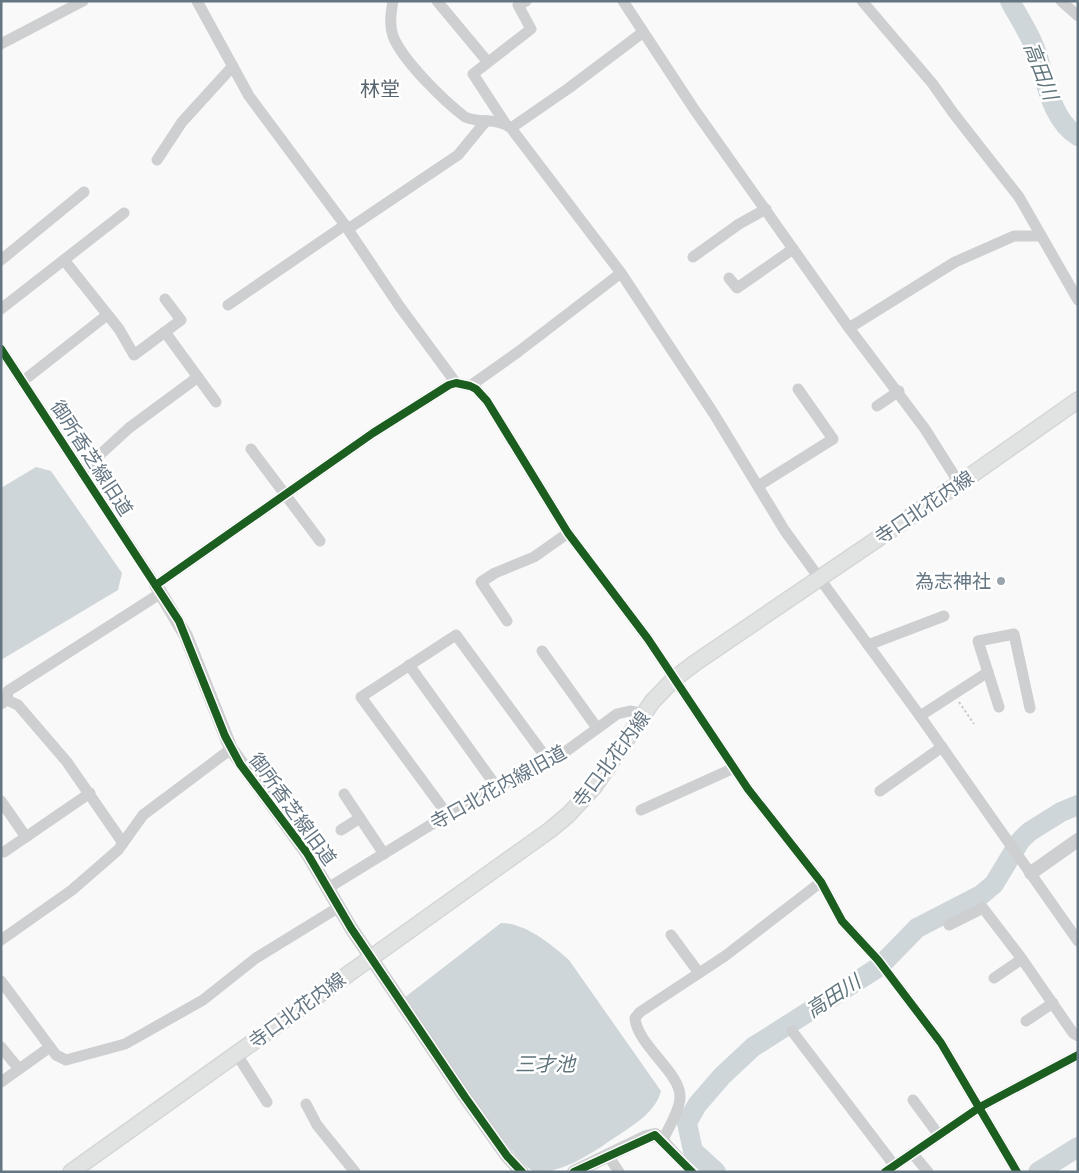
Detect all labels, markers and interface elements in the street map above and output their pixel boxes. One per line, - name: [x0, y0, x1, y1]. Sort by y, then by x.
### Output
- water label: 高田川: [1018, 39, 1064, 106]
- district label: 林堂: [360, 77, 400, 102]
- street label: 御所香芝線旧道: [45, 396, 137, 521]
- street label: 寺口北花内線: [871, 466, 979, 550]
- place label: 為志神社: [915, 570, 991, 594]
- marker: 為志神社: [995, 575, 1007, 587]
- street label: 寺口北花内線: [568, 707, 656, 812]
- street label: 寺口北花内線旧道: [426, 741, 571, 835]
- street label: 御所香芝線旧道: [243, 749, 341, 870]
- street label: 寺口北花内線: [244, 968, 351, 1054]
- water label: 高田川: [801, 969, 867, 1023]
- water label: 三才池: [515, 1052, 577, 1077]

